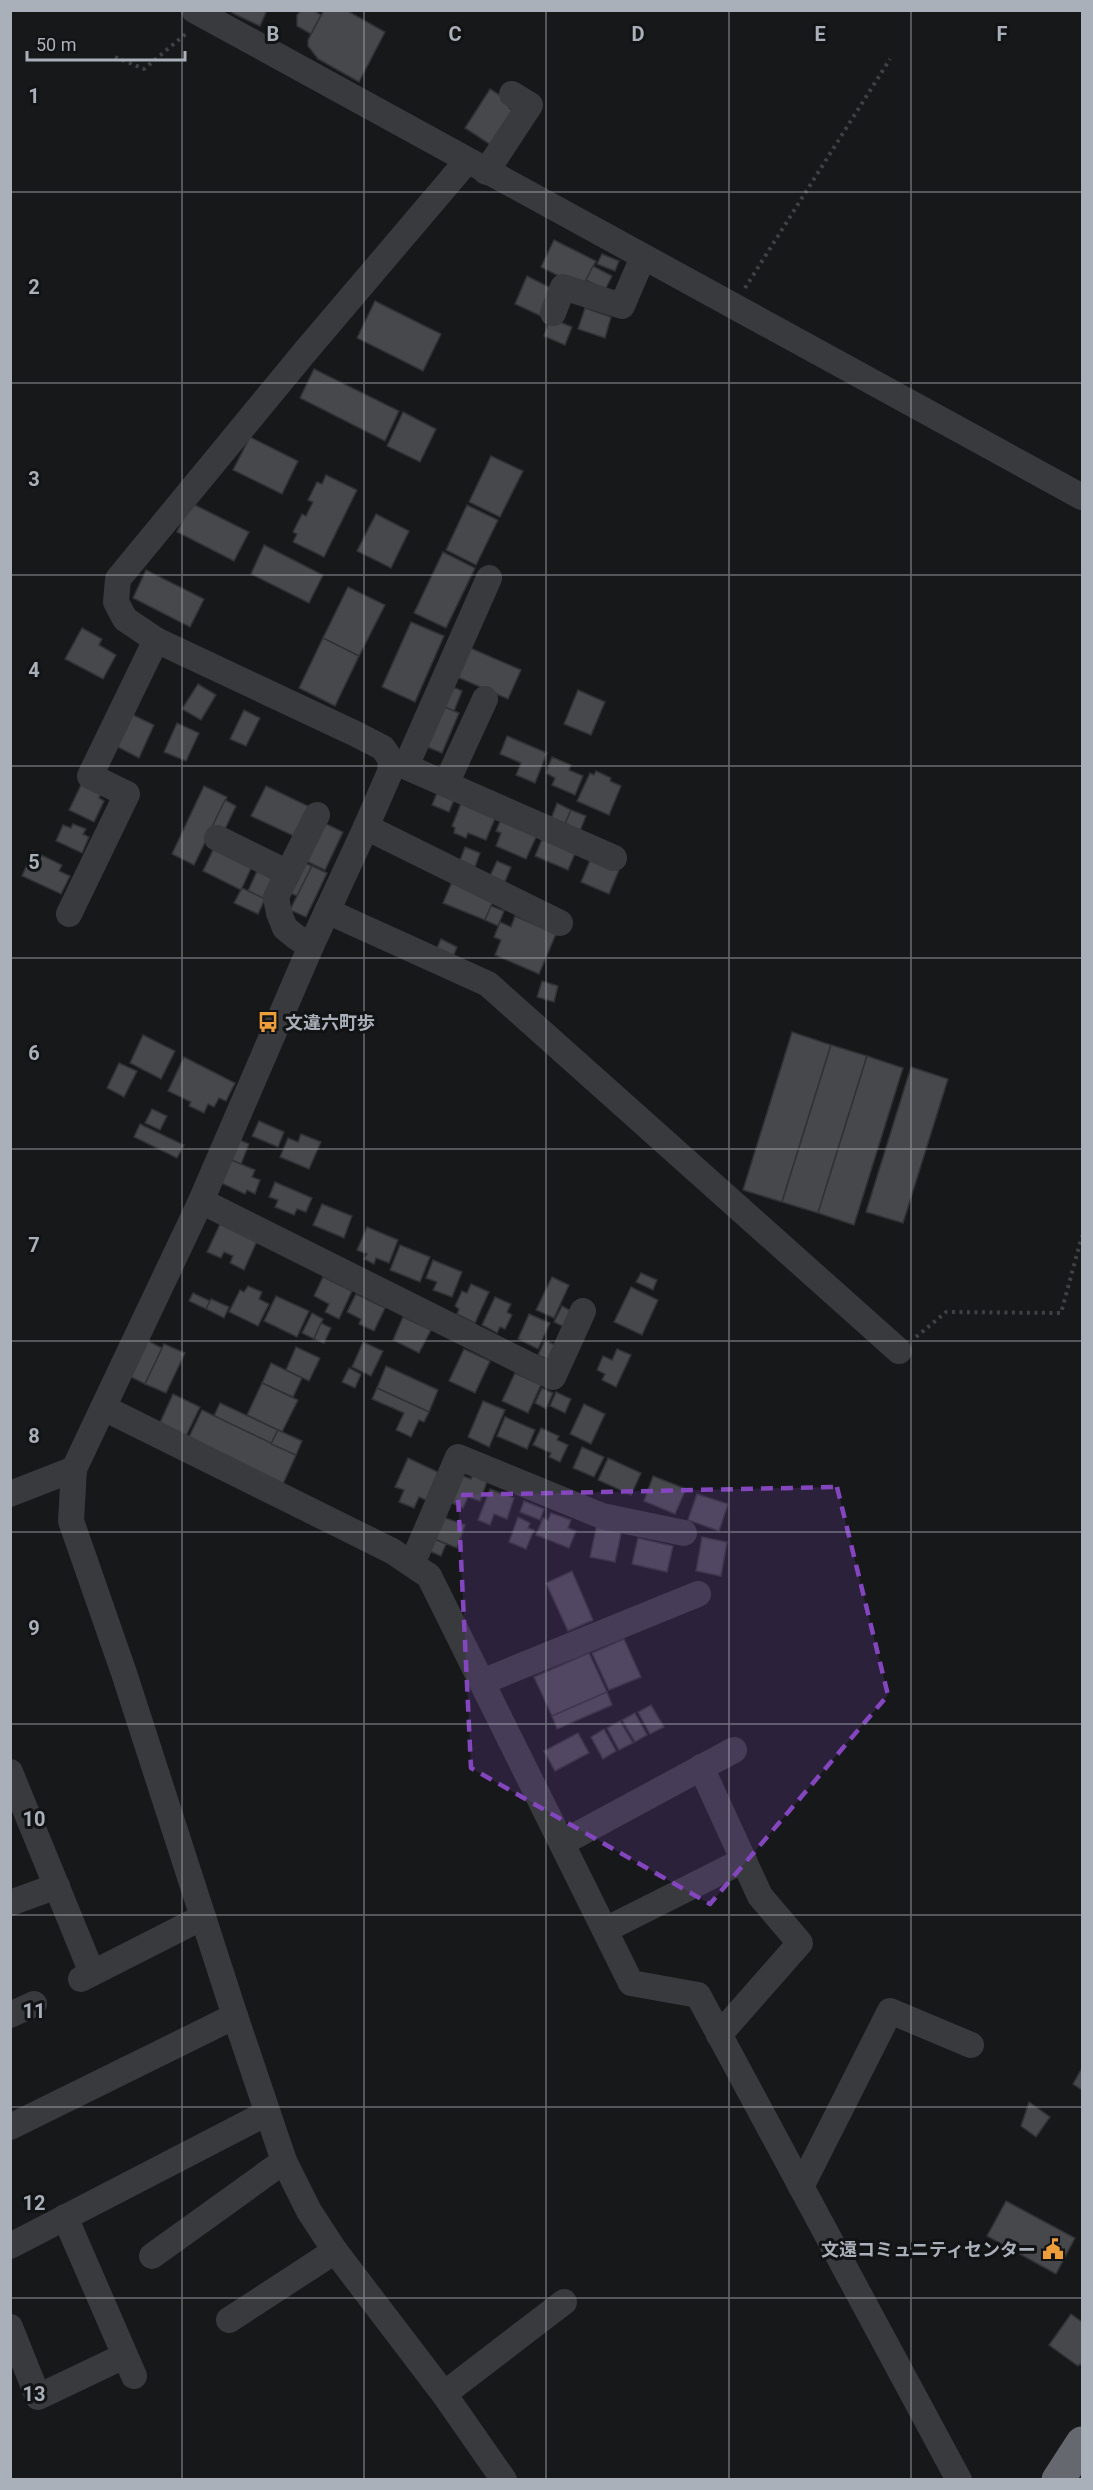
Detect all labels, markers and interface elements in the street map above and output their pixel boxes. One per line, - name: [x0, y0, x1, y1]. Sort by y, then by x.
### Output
- text: B: [267, 22, 279, 46]
- text: C: [448, 22, 462, 46]
- text: D: [632, 22, 645, 46]
- text: E: [814, 22, 826, 46]
- text: F: [997, 22, 1008, 46]
- scale bar: [27, 24, 184, 62]
- text: 50 m: [36, 34, 76, 55]
- text: 1: [28, 84, 40, 108]
- text: 2: [28, 275, 40, 299]
- text: 3: [28, 467, 40, 491]
- text: 4: [28, 658, 40, 682]
- text: 5: [28, 850, 40, 874]
- bus stop icon: 文違六町歩: [256, 1010, 280, 1034]
- place label: 文違六町歩: [285, 1012, 375, 1033]
- text: 6: [28, 1041, 40, 1065]
- text: 7: [28, 1233, 40, 1257]
- text: 8: [28, 1424, 40, 1448]
- text: 9: [28, 1616, 40, 1640]
- text: 10: [23, 1807, 45, 1831]
- text: 11: [23, 1999, 45, 2023]
- text: 12: [23, 2191, 45, 2215]
- public building icon: 文遠コミュニティセンター: [1041, 2237, 1065, 2261]
- place label: 文遠コミュニティセンター: [821, 2239, 1036, 2260]
- text: 13: [23, 2382, 45, 2406]

